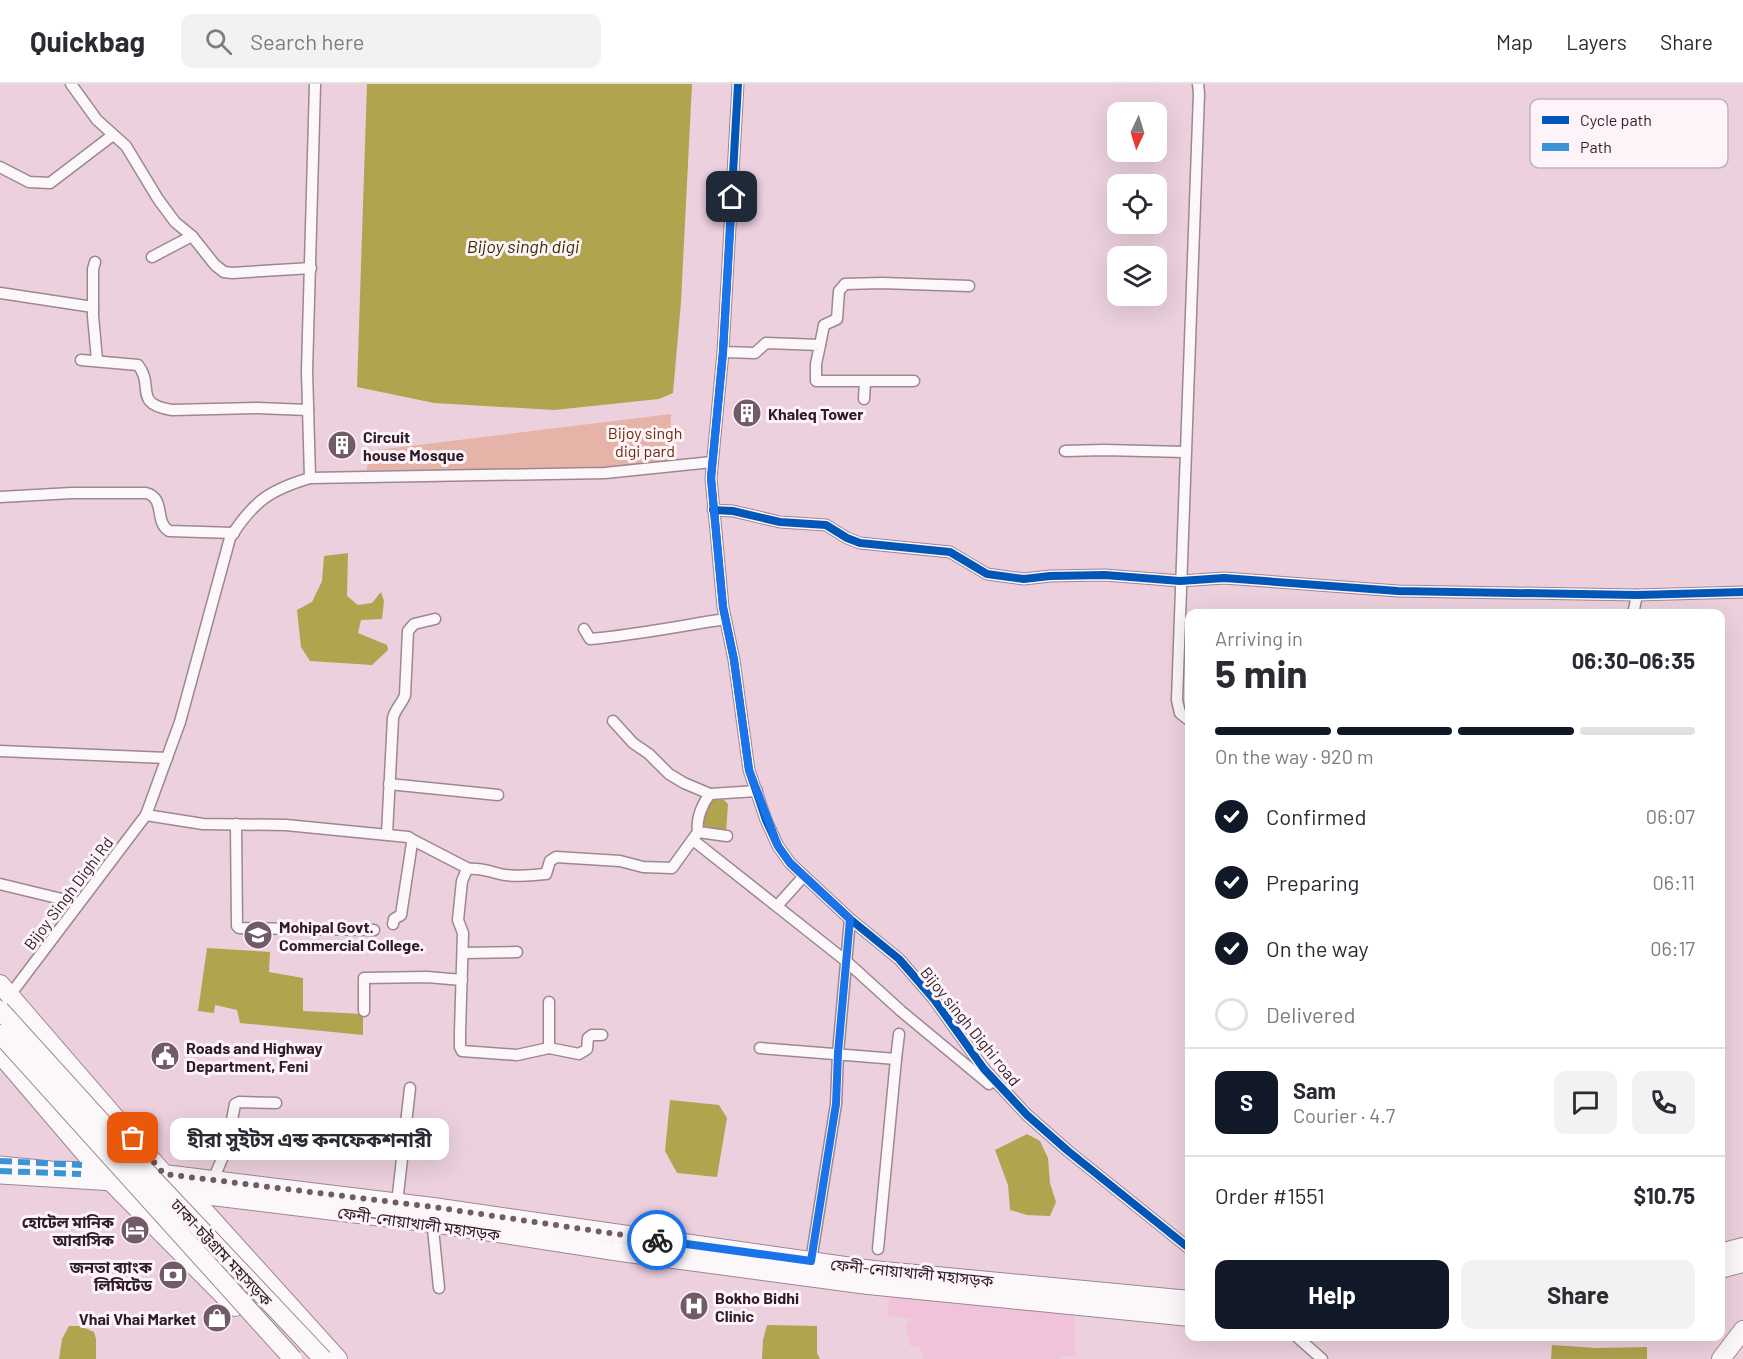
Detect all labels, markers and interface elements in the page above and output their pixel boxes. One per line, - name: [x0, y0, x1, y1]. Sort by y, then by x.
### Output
- search box: [181, 14, 601, 68]
- text: Quickbag: [30, 24, 145, 58]
- icon: search: [202, 25, 235, 58]
- text: Search here: [250, 28, 365, 54]
- text: Map: [1496, 29, 1533, 54]
- text: Layers: [1566, 29, 1627, 54]
- text: Share: [1660, 29, 1713, 54]
- legend: [1530, 99, 1728, 168]
- north arrow: [1107, 102, 1167, 162]
- map controls: [1107, 102, 1167, 306]
- text: Cycle path: [1580, 110, 1652, 129]
- text: Path: [1580, 137, 1612, 156]
- pin: [706, 171, 757, 222]
- button: locate: [1107, 174, 1167, 234]
- icon: home: [715, 180, 748, 213]
- water label: Bijoy singh digi: [467, 235, 580, 257]
- button: layers: [1107, 246, 1167, 306]
- building icon: Khaleq Tower: [731, 397, 763, 429]
- place label: Khaleq Tower: [768, 404, 864, 423]
- park label: Bijoy singh digi pard: [608, 423, 682, 460]
- place label: Circuit house Mosque: [363, 427, 464, 464]
- building icon: Circuit house Mosque: [326, 429, 358, 461]
- text: Arriving in: [1215, 626, 1303, 650]
- text: 06:30–06:35: [1572, 647, 1695, 673]
- text: 5 min: [1215, 649, 1308, 696]
- text: On the way · 920 m: [1215, 744, 1374, 768]
- icon: check: [1215, 800, 1248, 833]
- text: Confirmed: [1266, 803, 1366, 829]
- text: 06:07: [1646, 804, 1695, 828]
- street label: Bijoy Singh Dighi Rd: [19, 833, 117, 953]
- icon: check: [1215, 866, 1248, 899]
- text: Preparing: [1266, 869, 1359, 895]
- text: 06:11: [1653, 870, 1695, 894]
- place label: Mohipal Govt. Commercial College.: [279, 917, 424, 954]
- school or university icon: Mohipal Govt. Commercial College.: [242, 919, 274, 951]
- icon: check: [1215, 932, 1248, 965]
- text: On the way: [1266, 935, 1369, 961]
- text: 06:17: [1650, 936, 1695, 960]
- street label: Bijoy singh Dighi road: [917, 963, 1025, 1089]
- text: Delivered: [1266, 1001, 1355, 1027]
- place label: Roads and Highway Department, Feni: [186, 1038, 323, 1075]
- public building icon: Roads and Highway Department, Feni: [149, 1040, 181, 1072]
- button: chat: [1554, 1071, 1617, 1134]
- button: phone: [1632, 1071, 1695, 1134]
- text: Sam: [1293, 1077, 1336, 1103]
- text: S: [1240, 1089, 1253, 1115]
- text: Courier · 4.7: [1293, 1103, 1395, 1127]
- pin: [107, 1112, 158, 1163]
- callout: হীরা সুইটস এন্ড কনফেকশনারী: [169, 1117, 448, 1159]
- icon: bag: [116, 1121, 149, 1154]
- text: হীরা সুইটস এন্ড কনফেকশনারী: [187, 1127, 432, 1151]
- text: Order #1551: [1215, 1182, 1325, 1208]
- text: $10.75: [1633, 1182, 1695, 1208]
- street label: ঢাকা-চট্টগ্রাম মহাসড়ক: [167, 1194, 277, 1310]
- street label: ফেনী-নোয়াখালী মহাসড়ক: [336, 1202, 503, 1244]
- courier: [627, 1210, 687, 1270]
- place label: হোটেল মানিক আবাসিক: [22, 1212, 115, 1249]
- hotel icon: হোটেল মানিক আবাসিক: [119, 1214, 151, 1246]
- icon: bike: [641, 1224, 674, 1257]
- street label: ফেনী-নোয়াখালী মহাসড়ক: [829, 1254, 996, 1290]
- place label: জনতা ব্যাংক লিমিটেড: [69, 1257, 153, 1294]
- bank icon: জনতা ব্যাংক লিমিটেড: [157, 1259, 189, 1291]
- button: Help: [1215, 1260, 1449, 1329]
- button: Share: [1461, 1260, 1695, 1329]
- place label: Bokho Bidhi Clinic: [715, 1288, 799, 1325]
- hospital icon: Bokho Bidhi Clinic: [678, 1290, 710, 1322]
- shop icon: Vhai Vhai Market: [201, 1302, 233, 1334]
- place label: Vhai Vhai Market: [79, 1309, 196, 1328]

